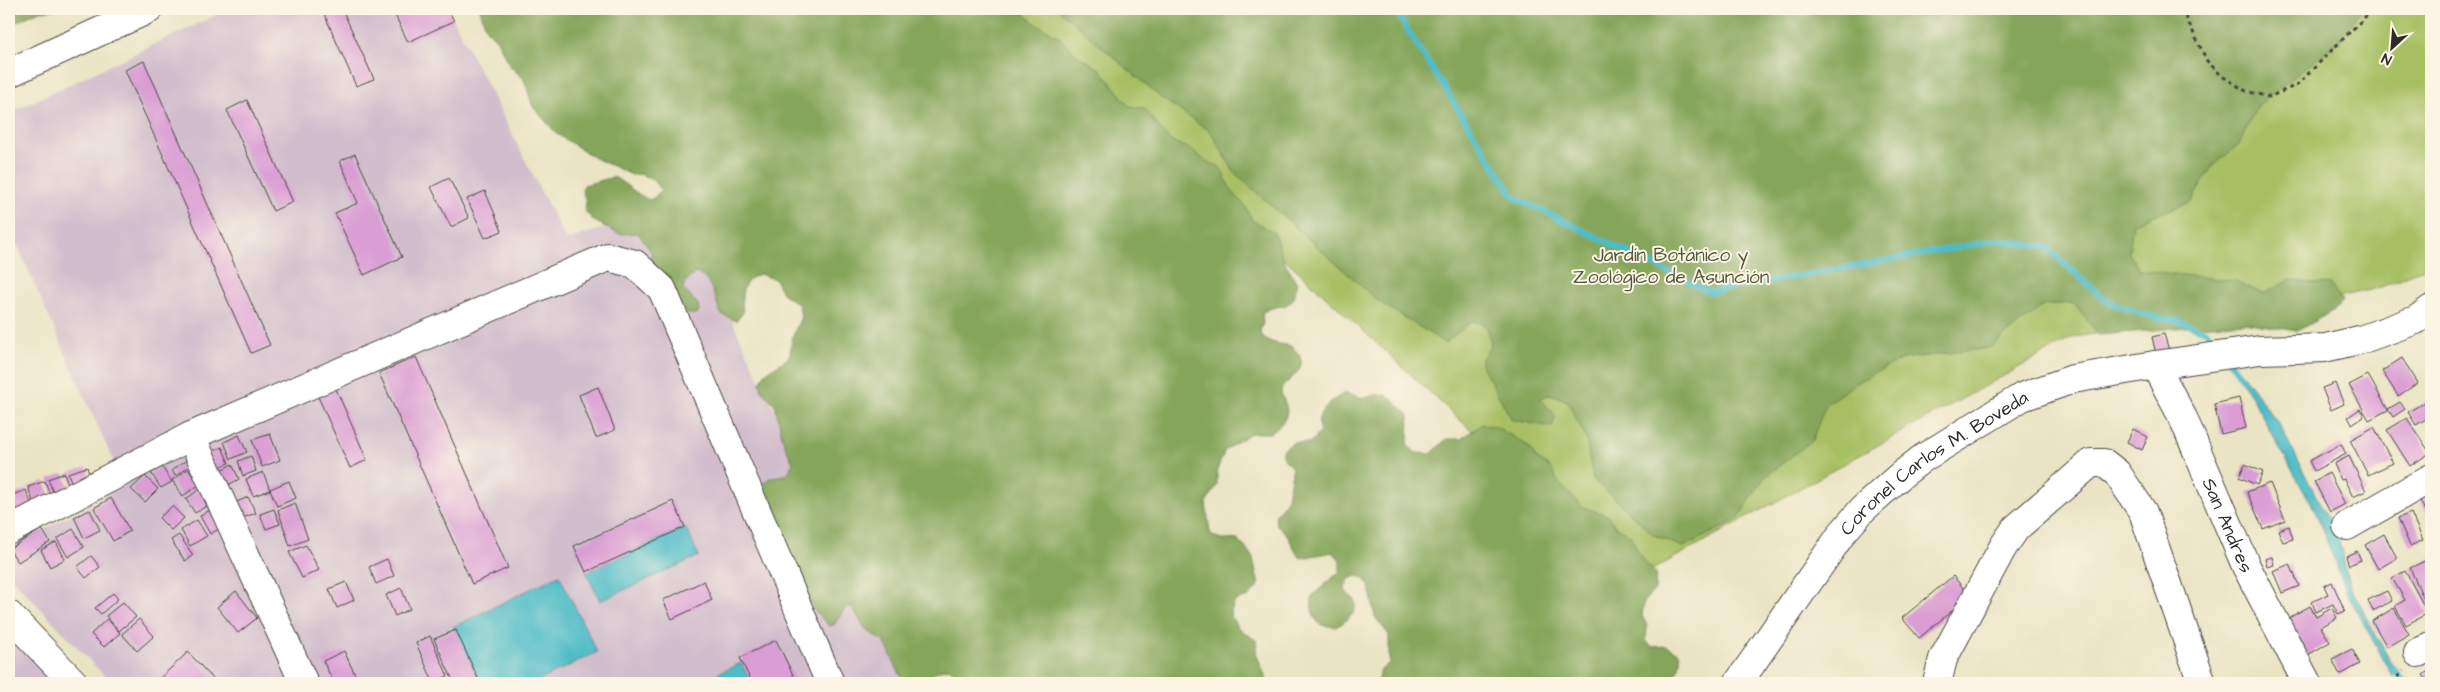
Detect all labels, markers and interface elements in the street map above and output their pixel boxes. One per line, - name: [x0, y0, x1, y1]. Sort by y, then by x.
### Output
- north arrow: [2368, 22, 2418, 72]
- text: N: [2378, 48, 2395, 70]
- park label: Jardín Botánico y Zoológico de Asunción: [1573, 242, 1769, 292]
- street label: Coronel Carlos M. Boveda: [1834, 384, 2034, 542]
- street label: San Andres: [2195, 474, 2259, 578]

